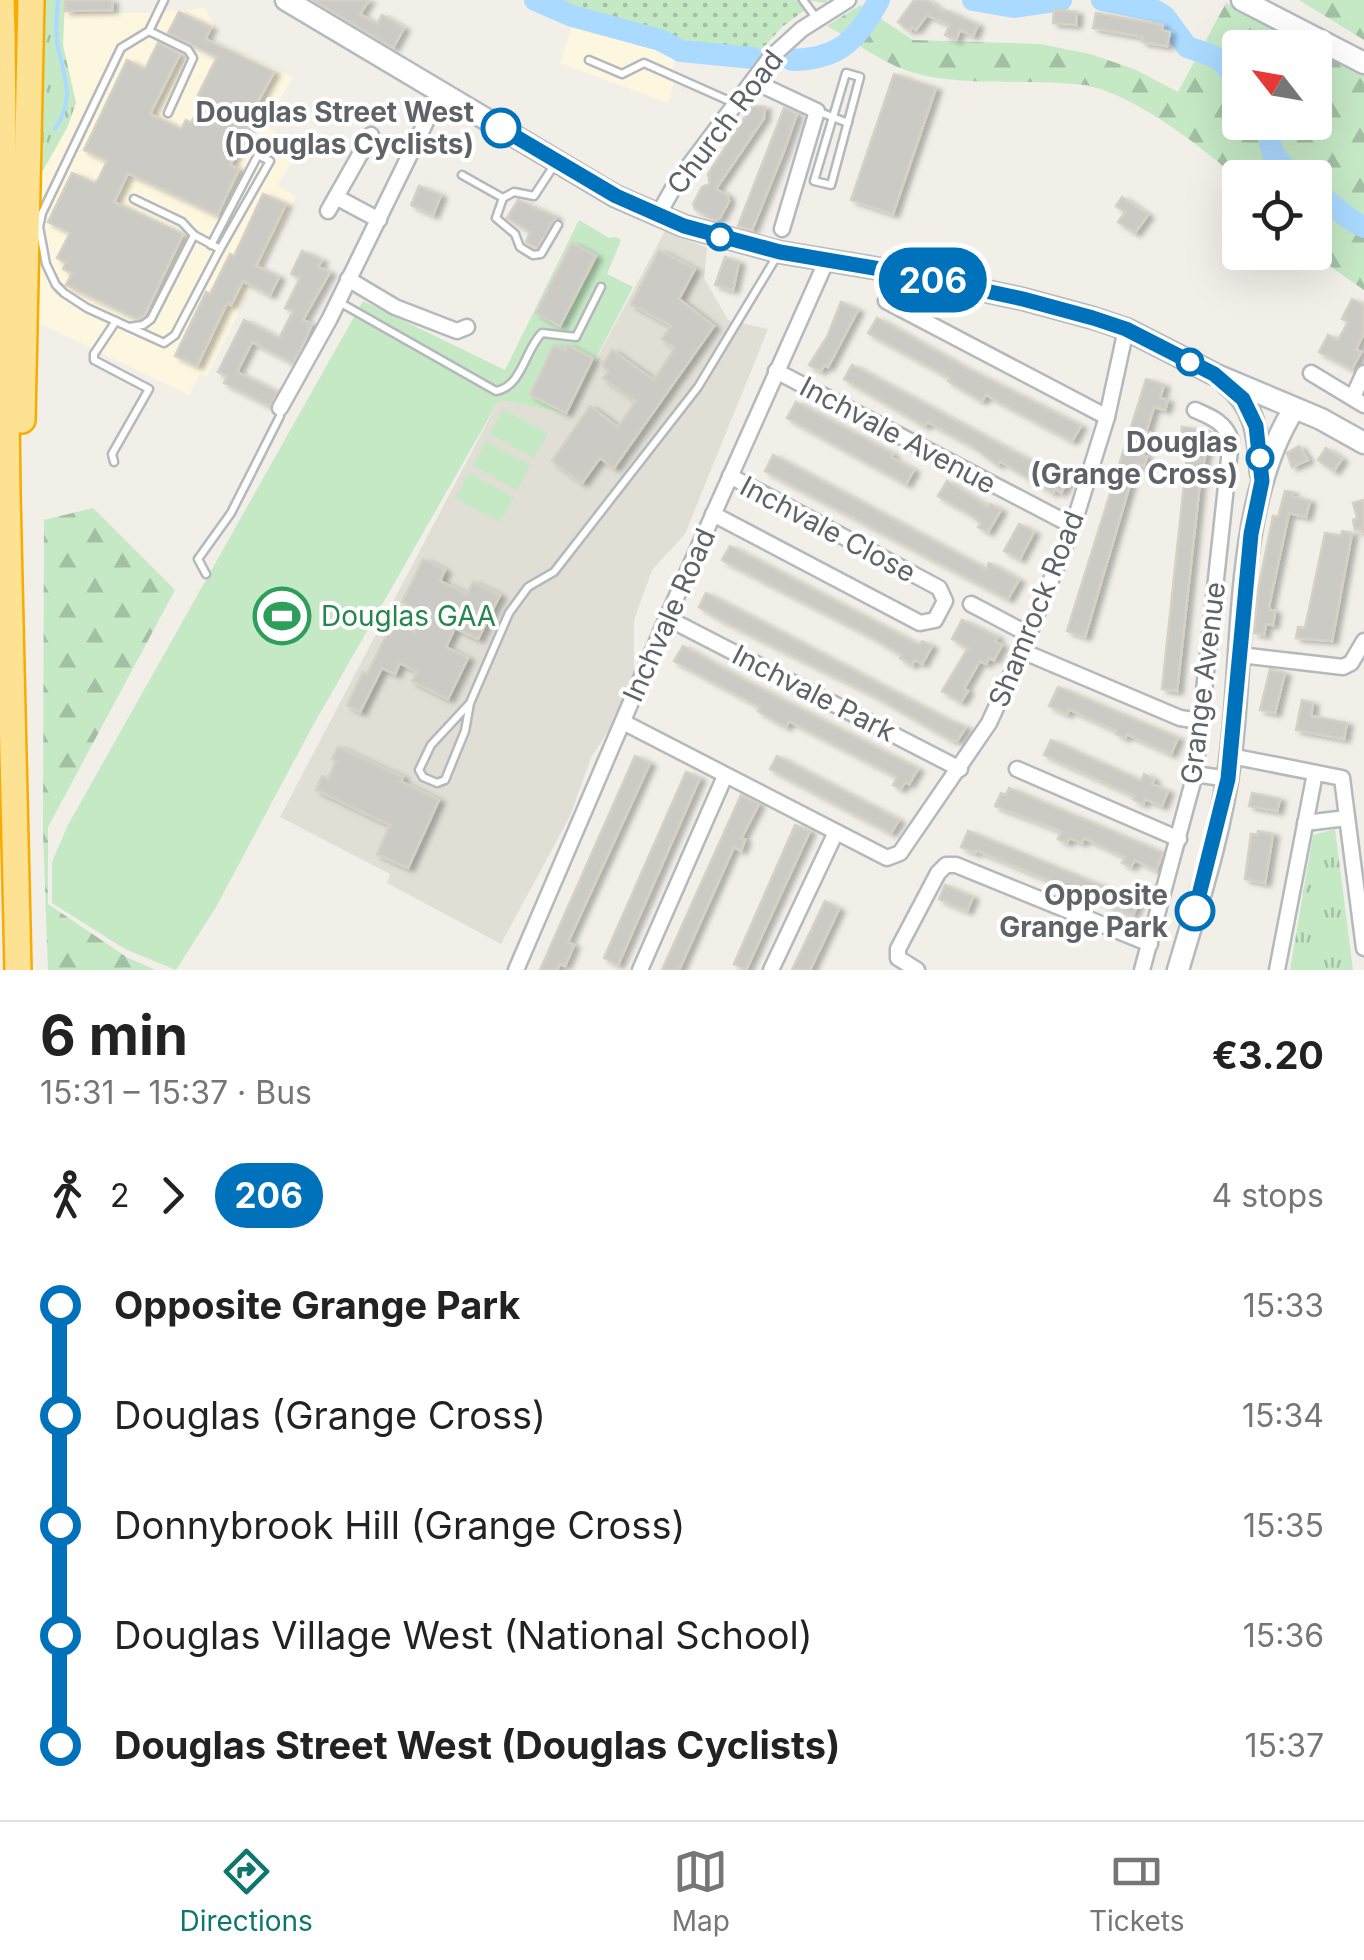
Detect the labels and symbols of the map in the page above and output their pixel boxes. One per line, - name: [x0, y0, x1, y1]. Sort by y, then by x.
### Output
- north arrow: [1222, 30, 1332, 140]
- street label: Church Road: [660, 43, 790, 201]
- place label: Douglas Street West (Douglas Cyclists): [196, 95, 474, 161]
- marker: Douglas Street West (Douglas Cyclists): [482, 109, 520, 147]
- unlabelled marker: [707, 224, 733, 250]
- line badge: 206: [876, 248, 990, 312]
- unlabelled marker: [1177, 349, 1203, 375]
- street label: Inchvale Avenue: [794, 369, 1002, 501]
- place label: Douglas (Grange Cross): [1030, 425, 1238, 491]
- marker: Douglas (Grange Cross): [1247, 445, 1273, 471]
- street label: Inchvale Close: [735, 469, 921, 589]
- street label: Shamrock Road: [981, 506, 1091, 712]
- street label: Inchvale Road: [616, 523, 722, 707]
- street label: Grange Avenue: [1174, 580, 1232, 786]
- sports icon: Douglas GAA: [252, 586, 312, 646]
- place label: Douglas GAA: [321, 599, 496, 633]
- street label: Inchvale Park: [727, 637, 901, 749]
- place label: Opposite Grange Park: [999, 878, 1169, 944]
- marker: Opposite Grange Park: [1176, 892, 1214, 930]

